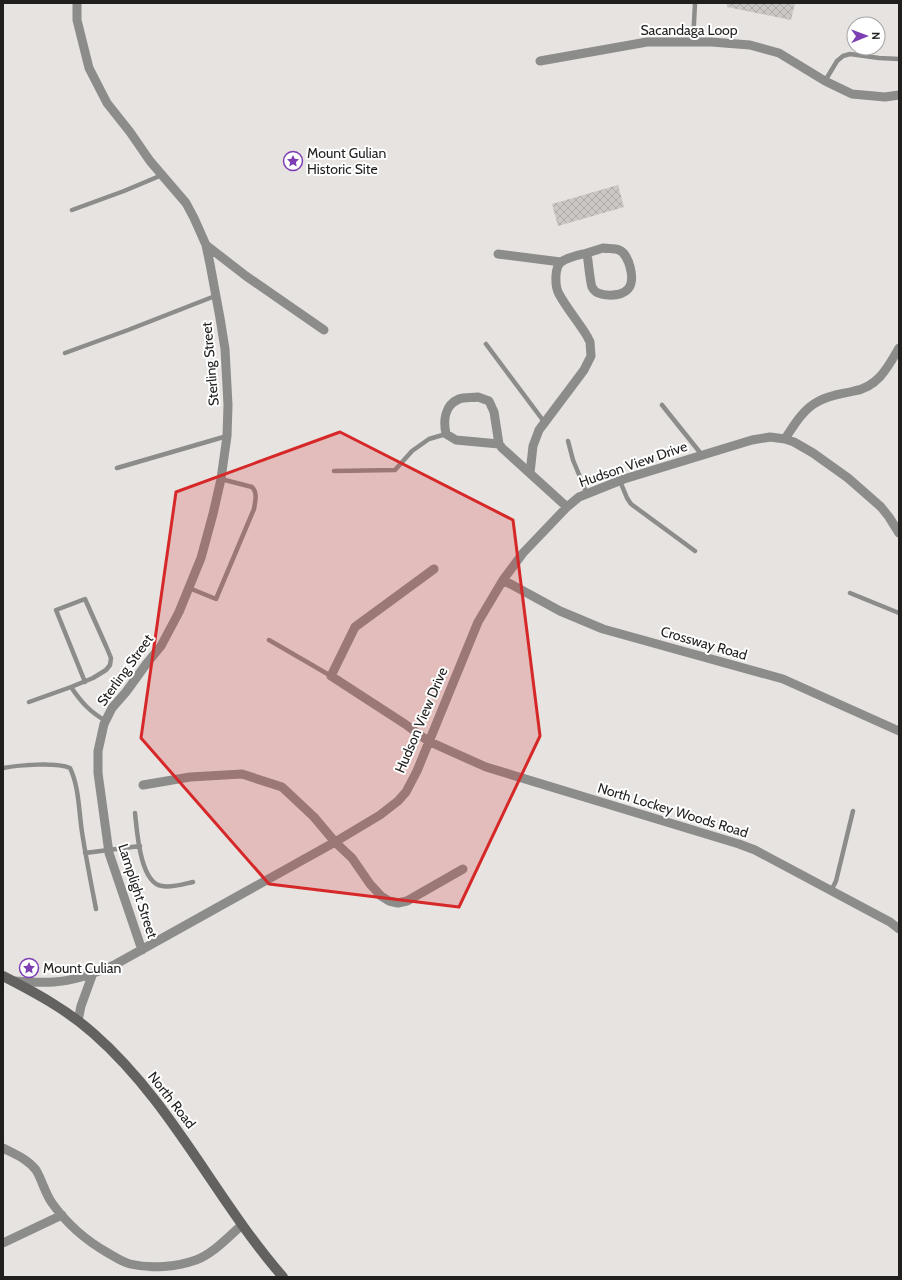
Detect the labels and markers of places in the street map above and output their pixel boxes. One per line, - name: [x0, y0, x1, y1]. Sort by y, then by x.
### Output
- place label: Mount Gulian Historic Site: [307, 144, 386, 178]
- place icon: Mount Gulian Historic Site: [282, 150, 304, 172]
- place icon: Mount Culian: [18, 957, 40, 979]
- place label: Mount Culian: [43, 959, 122, 977]

